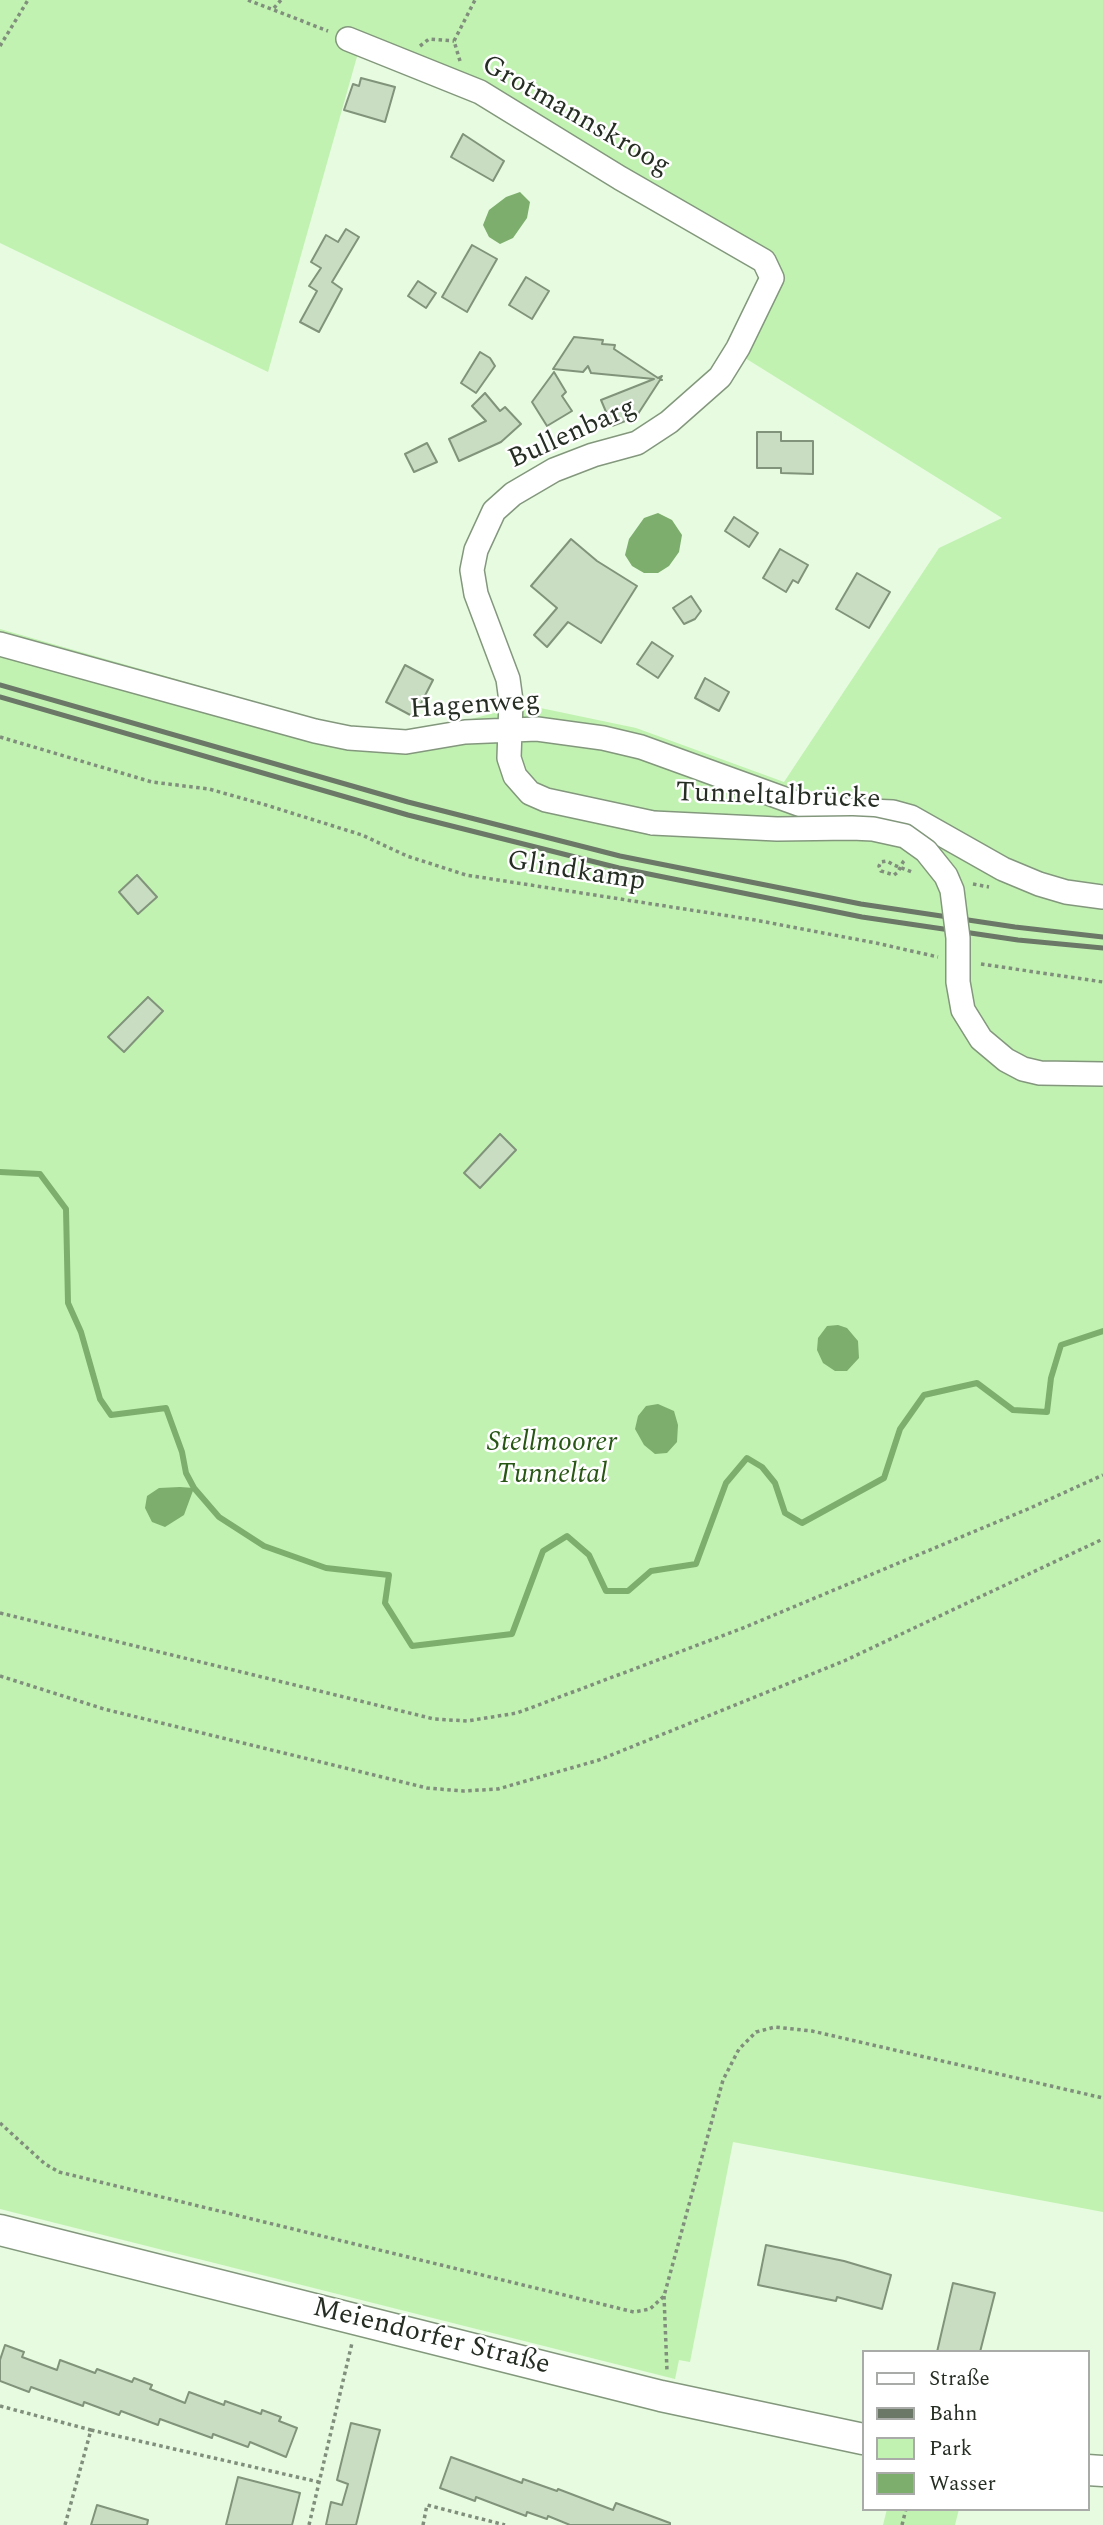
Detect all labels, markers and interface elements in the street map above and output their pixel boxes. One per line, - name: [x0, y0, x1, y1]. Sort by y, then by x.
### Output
- street label: Grotmannskroog: [475, 49, 675, 185]
- street label: Bullenbarg: [504, 392, 642, 478]
- street label: Hagenweg: [409, 686, 541, 728]
- street label: Tunneltalbrücke: [675, 778, 881, 818]
- street label: Glindkamp: [505, 846, 647, 900]
- park label: Stellmoorer Tunneltal: [487, 1428, 617, 1494]
- street label: Meiendorfer Straße: [309, 2292, 553, 2384]
- legend: [862, 2350, 1089, 2511]
- text: Straße: [929, 2363, 990, 2395]
- text: Bahn: [929, 2398, 977, 2430]
- text: Park: [929, 2433, 972, 2465]
- text: Wasser: [929, 2468, 996, 2500]

